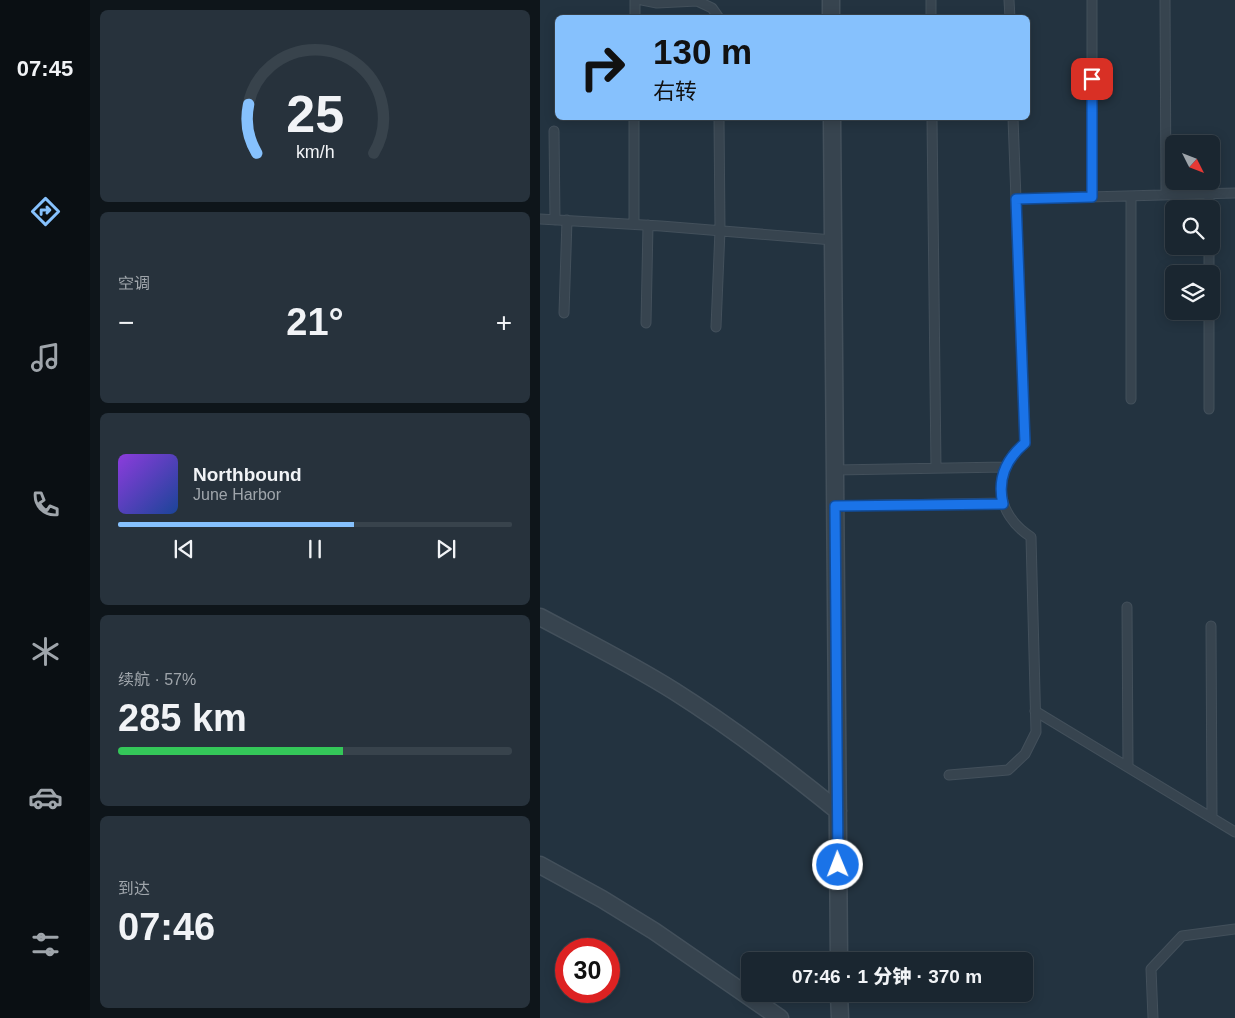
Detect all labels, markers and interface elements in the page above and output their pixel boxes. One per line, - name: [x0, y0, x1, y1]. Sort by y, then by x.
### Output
- text: 130 m: [653, 32, 752, 71]
- icon: right: [570, 35, 635, 100]
- text: 07:45: [17, 56, 73, 81]
- pin: [1071, 58, 1113, 100]
- icon: arrive: [1078, 65, 1106, 93]
- text: 右转: [653, 79, 697, 104]
- text: 25: [286, 85, 344, 143]
- north arrow: [1165, 135, 1220, 190]
- map controls: [1165, 135, 1220, 320]
- text: km/h: [296, 142, 334, 162]
- icon: directions: [28, 194, 63, 229]
- button: search: [1165, 200, 1220, 255]
- button: layers: [1165, 265, 1220, 320]
- text: 空调: [118, 275, 150, 292]
- text: 21°: [286, 301, 344, 343]
- text: −: [118, 307, 134, 338]
- text: +: [496, 307, 512, 338]
- icon: music: [28, 340, 63, 375]
- text: Northbound: [193, 464, 302, 485]
- text: June Harbor: [193, 486, 281, 503]
- icon: phone: [28, 487, 63, 522]
- icon: previous: [170, 535, 198, 563]
- icon: pause: [301, 535, 329, 563]
- icon: next: [432, 535, 460, 563]
- icon: climate: [28, 634, 63, 669]
- text: 续航 · 57%: [118, 671, 196, 688]
- text: 285 km: [118, 697, 247, 739]
- icon: car: [28, 780, 63, 815]
- position arrow: [811, 838, 863, 890]
- text: 到达: [118, 880, 150, 897]
- text: 07:46: [118, 906, 215, 948]
- icon: filters: [28, 927, 63, 962]
- speed limit sign: 30: [555, 938, 620, 1003]
- text: 07:46 · 1 分钟 · 370 m: [792, 966, 982, 987]

